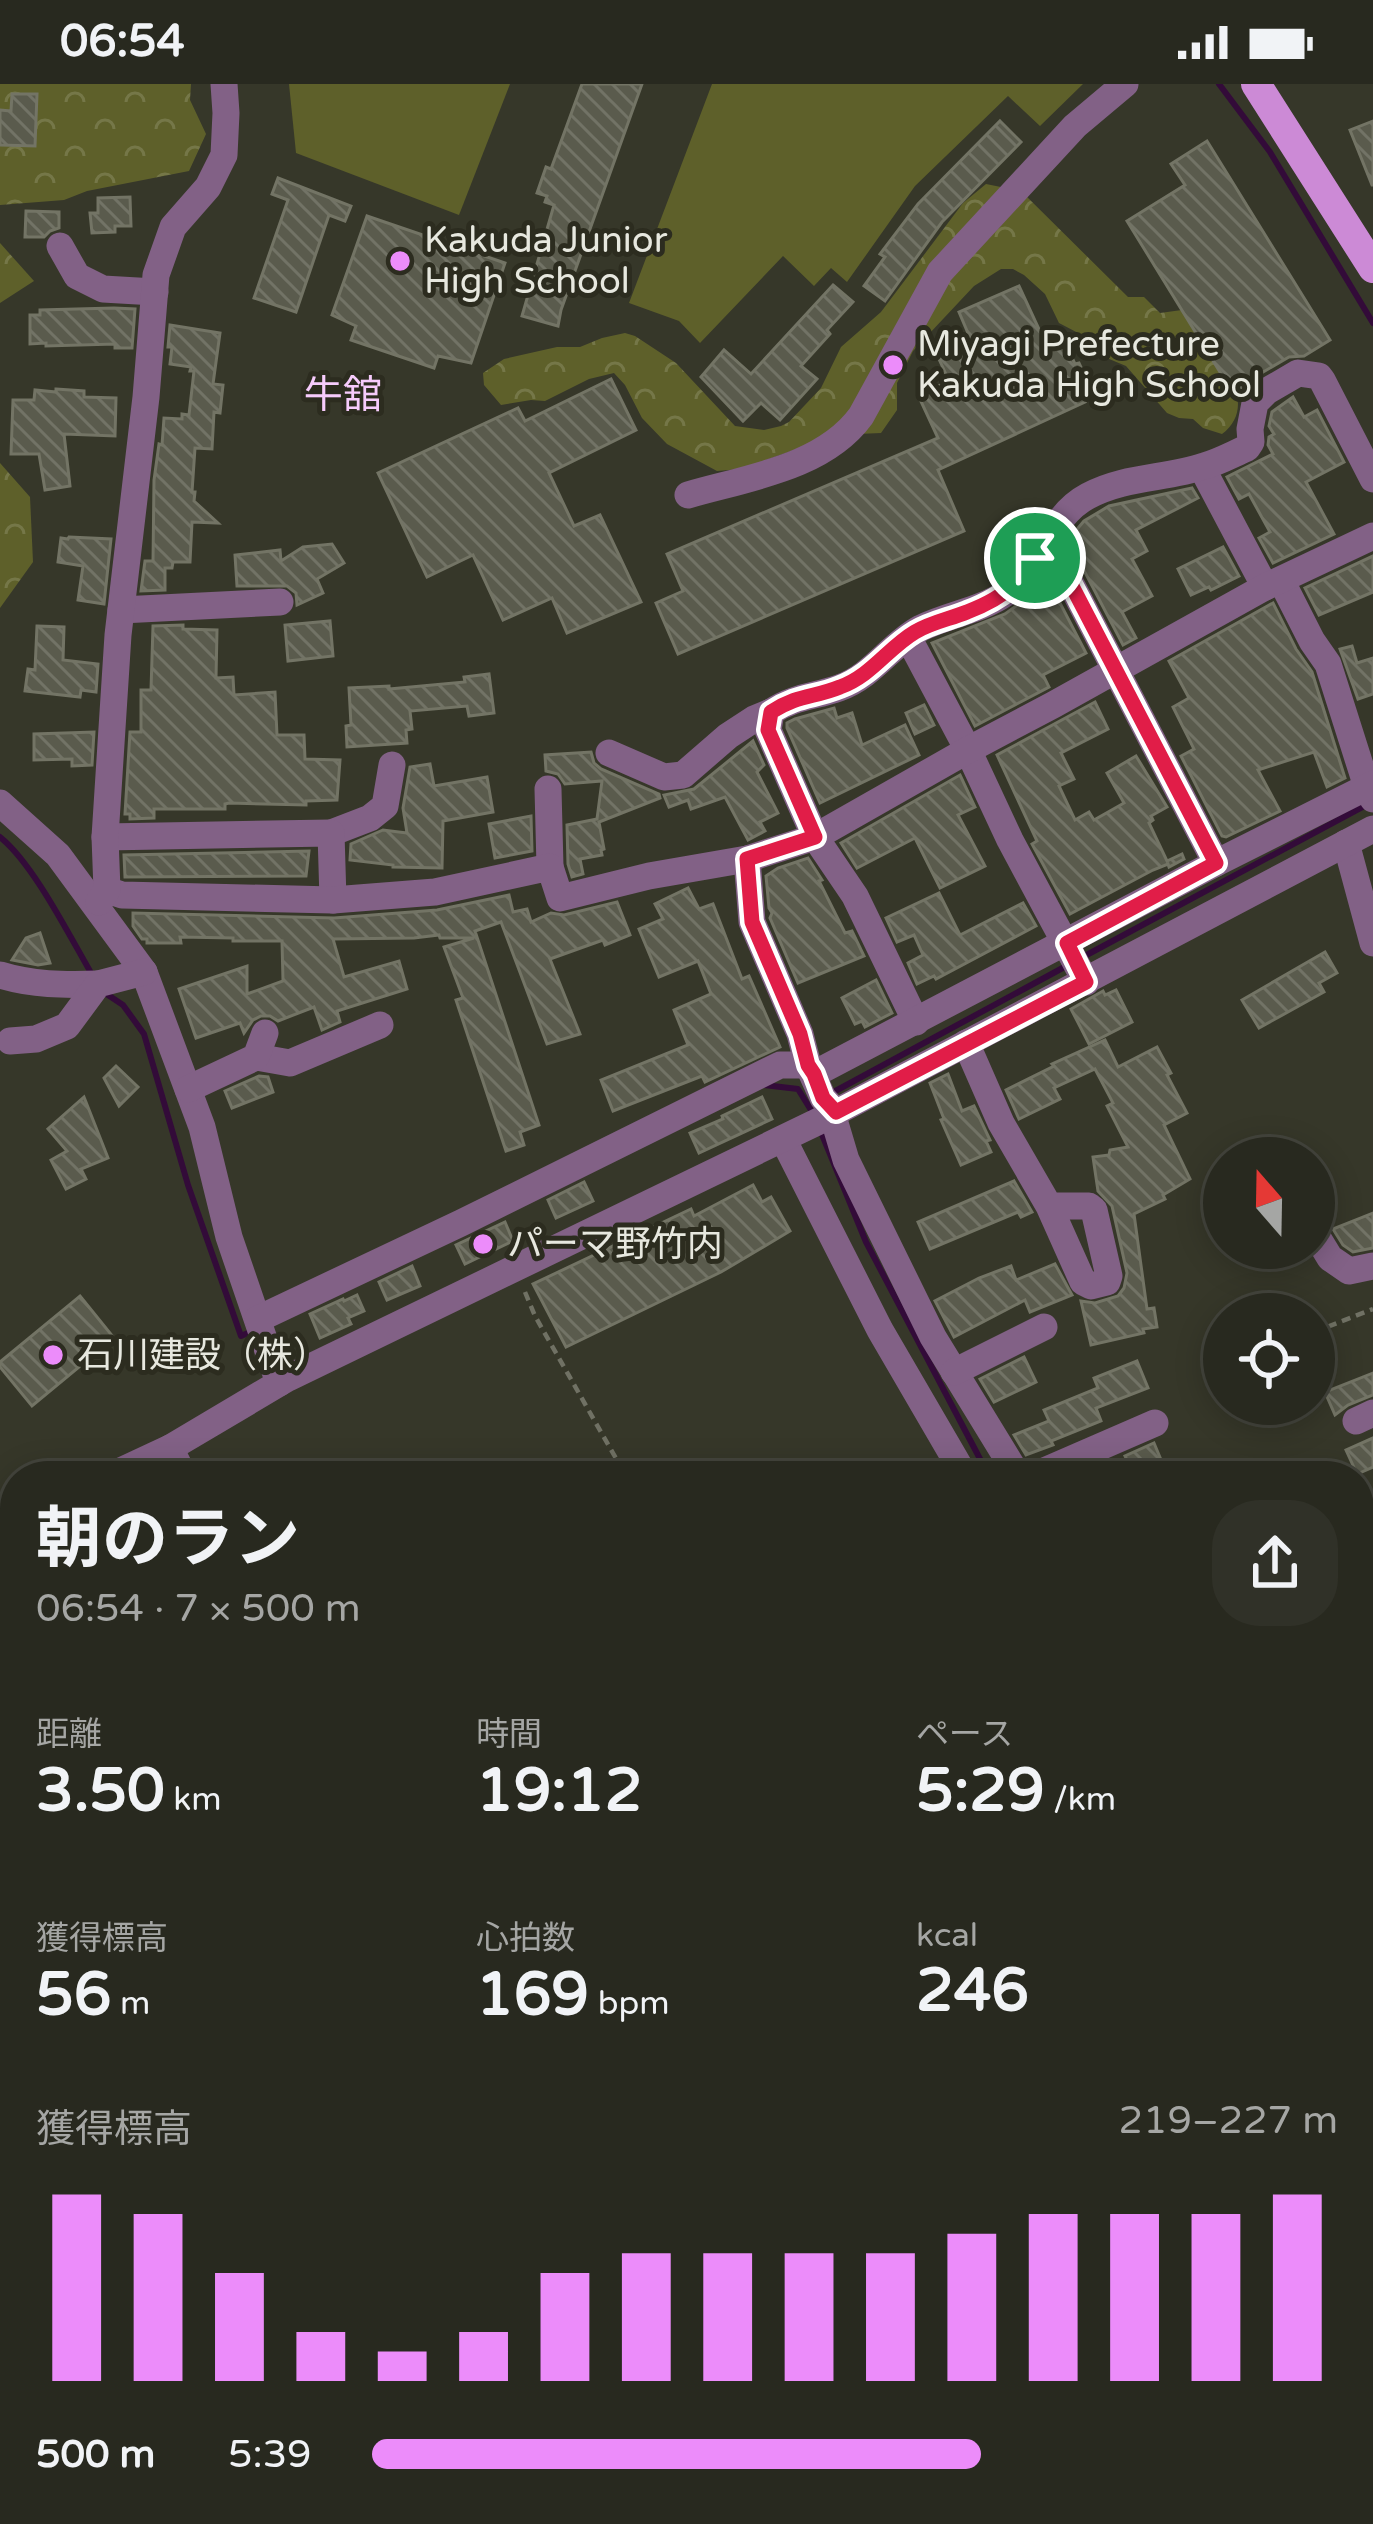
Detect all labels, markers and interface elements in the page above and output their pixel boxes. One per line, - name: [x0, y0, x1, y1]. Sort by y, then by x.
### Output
- text: 06:54: [60, 15, 185, 69]
- place label: Kakuda Junior High School: [424, 219, 668, 303]
- marker: Kakuda Junior High School: [387, 248, 413, 274]
- place label: Miyagi Prefecture Kakuda High School: [917, 323, 1261, 407]
- marker: Miyagi Prefecture Kakuda High School: [880, 352, 906, 378]
- district label: 牛舘: [304, 372, 382, 419]
- pin: [984, 507, 1086, 609]
- icon: arrive: [1002, 525, 1068, 591]
- north arrow: [1203, 1137, 1335, 1269]
- map controls: [1203, 1137, 1335, 1425]
- place label: パーマ野竹内: [507, 1223, 723, 1266]
- marker: パーマ野竹内: [470, 1231, 496, 1257]
- button: locate: [1203, 1293, 1335, 1425]
- place label: 石川建設（株）: [77, 1334, 329, 1377]
- marker: 石川建設（株）: [40, 1342, 66, 1368]
- text: 朝のラン: [36, 1500, 300, 1580]
- button: share: [1212, 1500, 1338, 1626]
- text: 06:54 · 7 × 500 m: [36, 1585, 361, 1632]
- text: 距離: [36, 1715, 102, 1754]
- text: 時間: [476, 1715, 542, 1754]
- text: ペース: [916, 1715, 1013, 1754]
- text: 3.50: [36, 1755, 165, 1827]
- text: 19:12: [476, 1755, 642, 1827]
- text: 5:29: [916, 1755, 1045, 1827]
- text: km: [165, 1780, 222, 1819]
- text: /km: [1045, 1780, 1116, 1819]
- text: kcal: [916, 1916, 978, 1955]
- text: 獲得標高: [36, 1919, 168, 1958]
- text: 心拍数: [476, 1919, 575, 1958]
- text: 246: [916, 1955, 1029, 2027]
- text: 56: [36, 1959, 111, 2031]
- text: 169: [476, 1959, 589, 2031]
- text: m: [111, 1984, 150, 2023]
- text: bpm: [589, 1984, 670, 2023]
- text: 219–227 m: [1118, 2097, 1338, 2144]
- text: 獲得標高: [36, 2106, 192, 2153]
- text: 500 m: [36, 2431, 155, 2478]
- text: 5:39: [228, 2431, 312, 2478]

